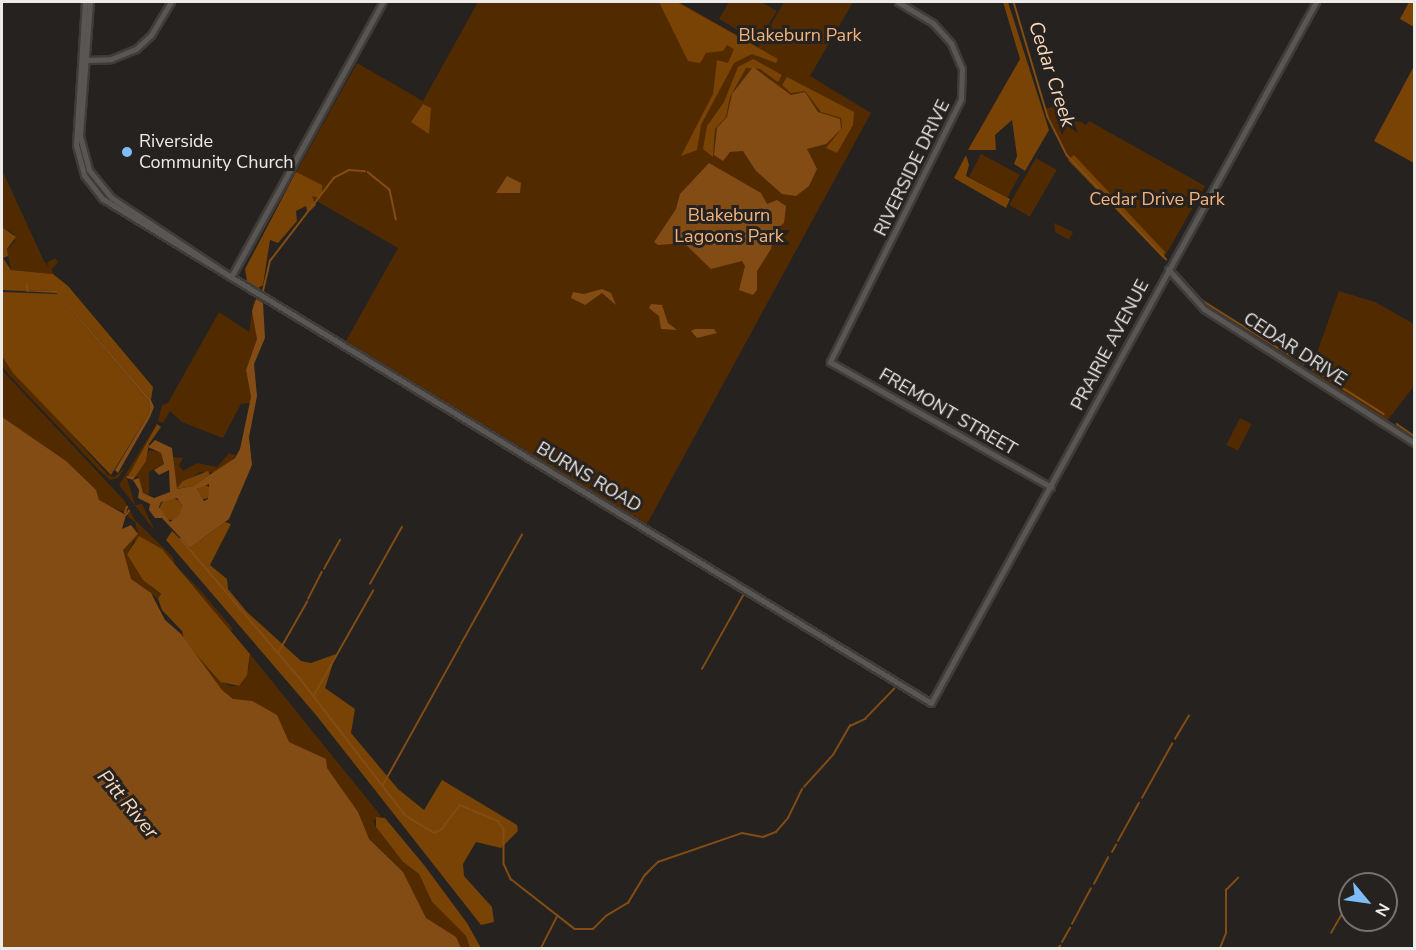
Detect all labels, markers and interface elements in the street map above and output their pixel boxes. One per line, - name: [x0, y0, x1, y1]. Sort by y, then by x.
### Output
- water label: Cedar Creek: [1024, 18, 1080, 130]
- park label: Blakeburn Park: [738, 24, 862, 46]
- street label: RIVERSIDE DRIVE: [870, 96, 954, 240]
- place label: Riverside Community Church: [139, 131, 293, 174]
- marker: Riverside Community Church: [120, 145, 134, 159]
- park label: Cedar Drive Park: [1089, 188, 1225, 210]
- park label: Blakeburn Lagoons Park: [674, 205, 784, 248]
- street label: PRAIRIE AVENUE: [1067, 276, 1153, 414]
- street label: CEDAR DRIVE: [1239, 308, 1351, 390]
- street label: FREMONT STREET: [875, 364, 1021, 460]
- street label: BURNS ROAD: [533, 437, 645, 517]
- water label: Pitt River: [92, 765, 164, 843]
- north arrow: [1338, 872, 1398, 932]
- text: N: [1369, 899, 1395, 920]

